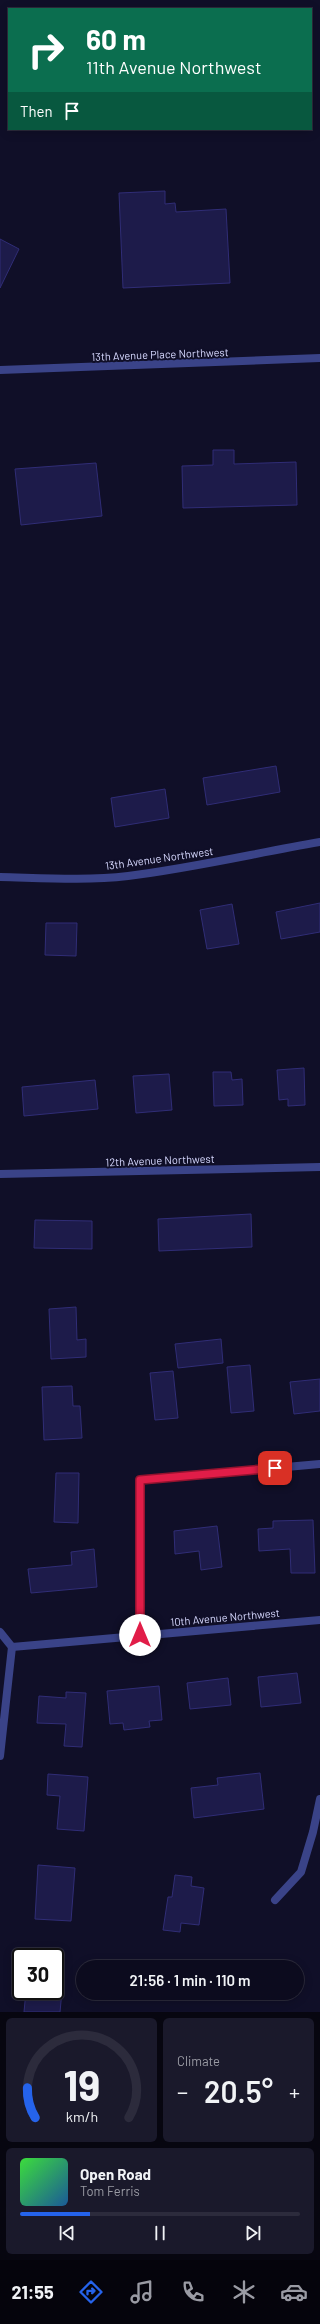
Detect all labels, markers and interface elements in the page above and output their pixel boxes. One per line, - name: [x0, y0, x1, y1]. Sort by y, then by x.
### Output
- text: 60 m: [86, 22, 146, 56]
- icon: right: [20, 24, 72, 76]
- text: 11th Avenue Northwest: [86, 56, 261, 78]
- icon: arrive: [61, 100, 83, 122]
- text: Then: [20, 102, 53, 120]
- street label: 13th Avenue Place Northwest: [91, 345, 229, 363]
- street label: 13th Avenue Northwest: [104, 844, 214, 872]
- street label: 12th Avenue Northwest: [105, 1152, 215, 1168]
- pin: [258, 1451, 292, 1485]
- icon: arrive: [264, 1457, 286, 1479]
- street label: 10th Avenue Northwest: [170, 1606, 280, 1628]
- position arrow: [119, 1614, 161, 1656]
- speed limit sign: 30: [12, 1948, 64, 2000]
- text: 21:56 · 1 min · 110 m: [130, 1971, 250, 1989]
- text: Climate: [177, 2053, 220, 2069]
- text: 19: [63, 2059, 100, 2109]
- text: 20.5°: [204, 2073, 273, 2109]
- text: −: [177, 2078, 188, 2104]
- text: +: [289, 2078, 300, 2104]
- text: km/h: [65, 2108, 98, 2125]
- text: Open Road: [80, 2165, 151, 2183]
- text: Tom Ferris: [80, 2183, 140, 2199]
- icon: previous: [56, 2222, 78, 2244]
- icon: pause: [149, 2222, 171, 2244]
- icon: next: [242, 2222, 264, 2244]
- icon: directions: [77, 2278, 105, 2306]
- icon: music: [128, 2278, 156, 2306]
- icon: phone: [179, 2278, 207, 2306]
- icon: climate: [230, 2278, 258, 2306]
- icon: car: [280, 2278, 308, 2306]
- text: 21:55: [11, 2281, 54, 2303]

